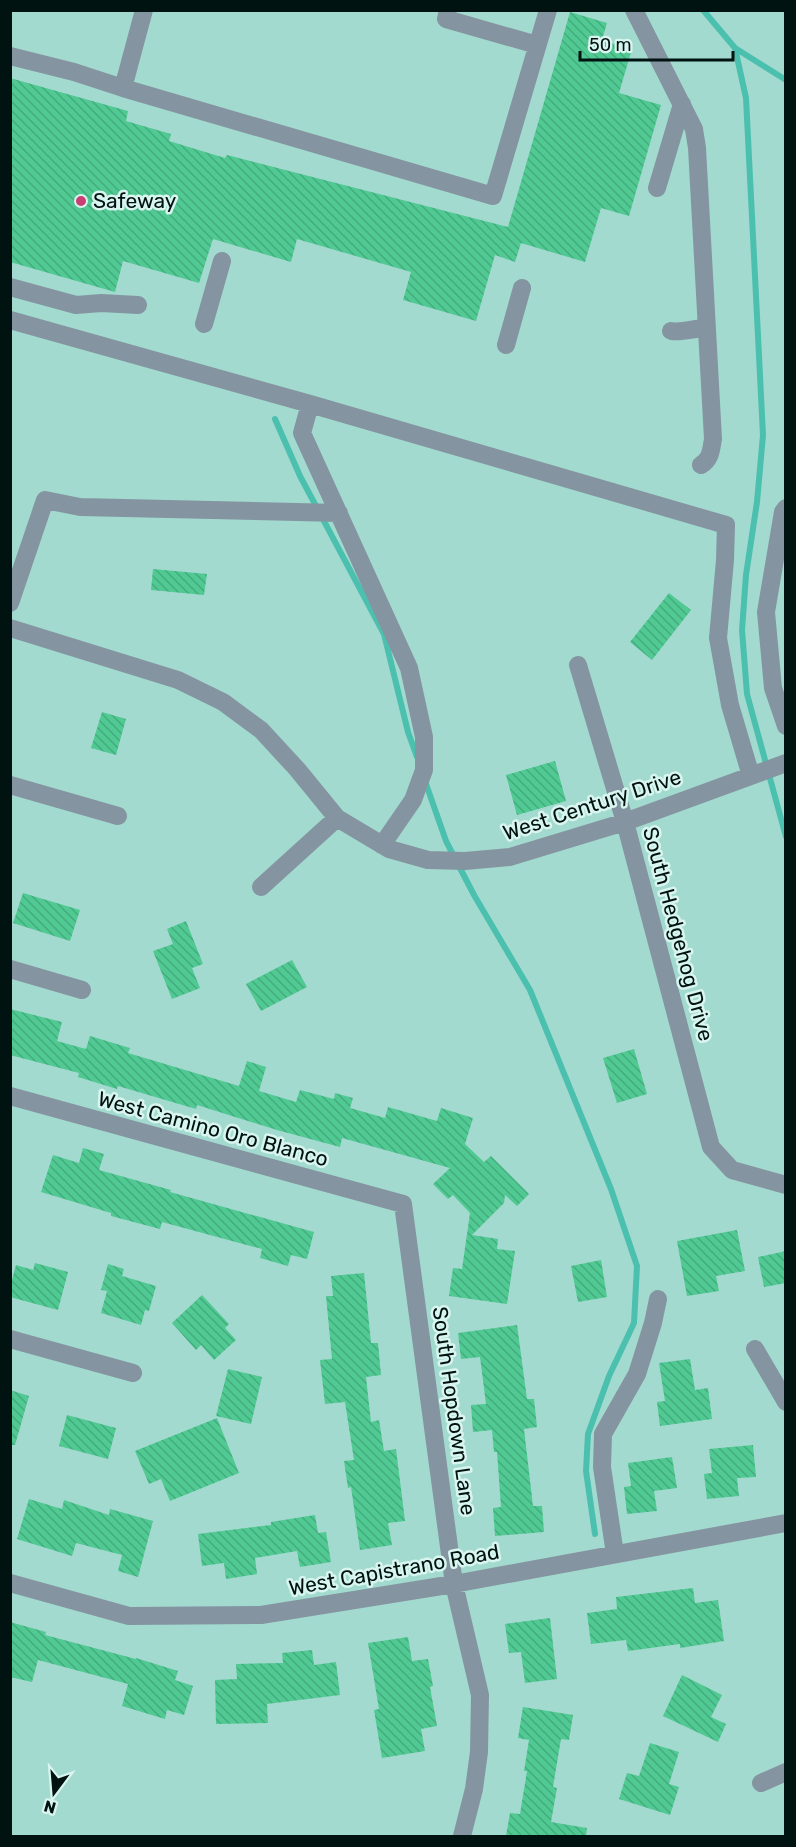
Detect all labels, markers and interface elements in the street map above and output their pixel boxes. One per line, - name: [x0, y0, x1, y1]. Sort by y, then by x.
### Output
- scale bar: [580, 24, 733, 62]
- text: 50 m: [589, 34, 632, 56]
- place label: Safeway: [93, 188, 177, 213]
- marker: Safeway: [74, 194, 88, 208]
- street label: West Century Drive: [500, 764, 684, 845]
- street label: South Hedgehog Drive: [638, 824, 719, 1044]
- street label: West Camino Oro Blanco: [95, 1086, 331, 1171]
- street label: South Hopdown Lane: [427, 1305, 482, 1517]
- street label: West Capistrano Road: [287, 1539, 501, 1600]
- north arrow: [24, 1763, 84, 1823]
- text: N: [42, 1796, 58, 1818]

